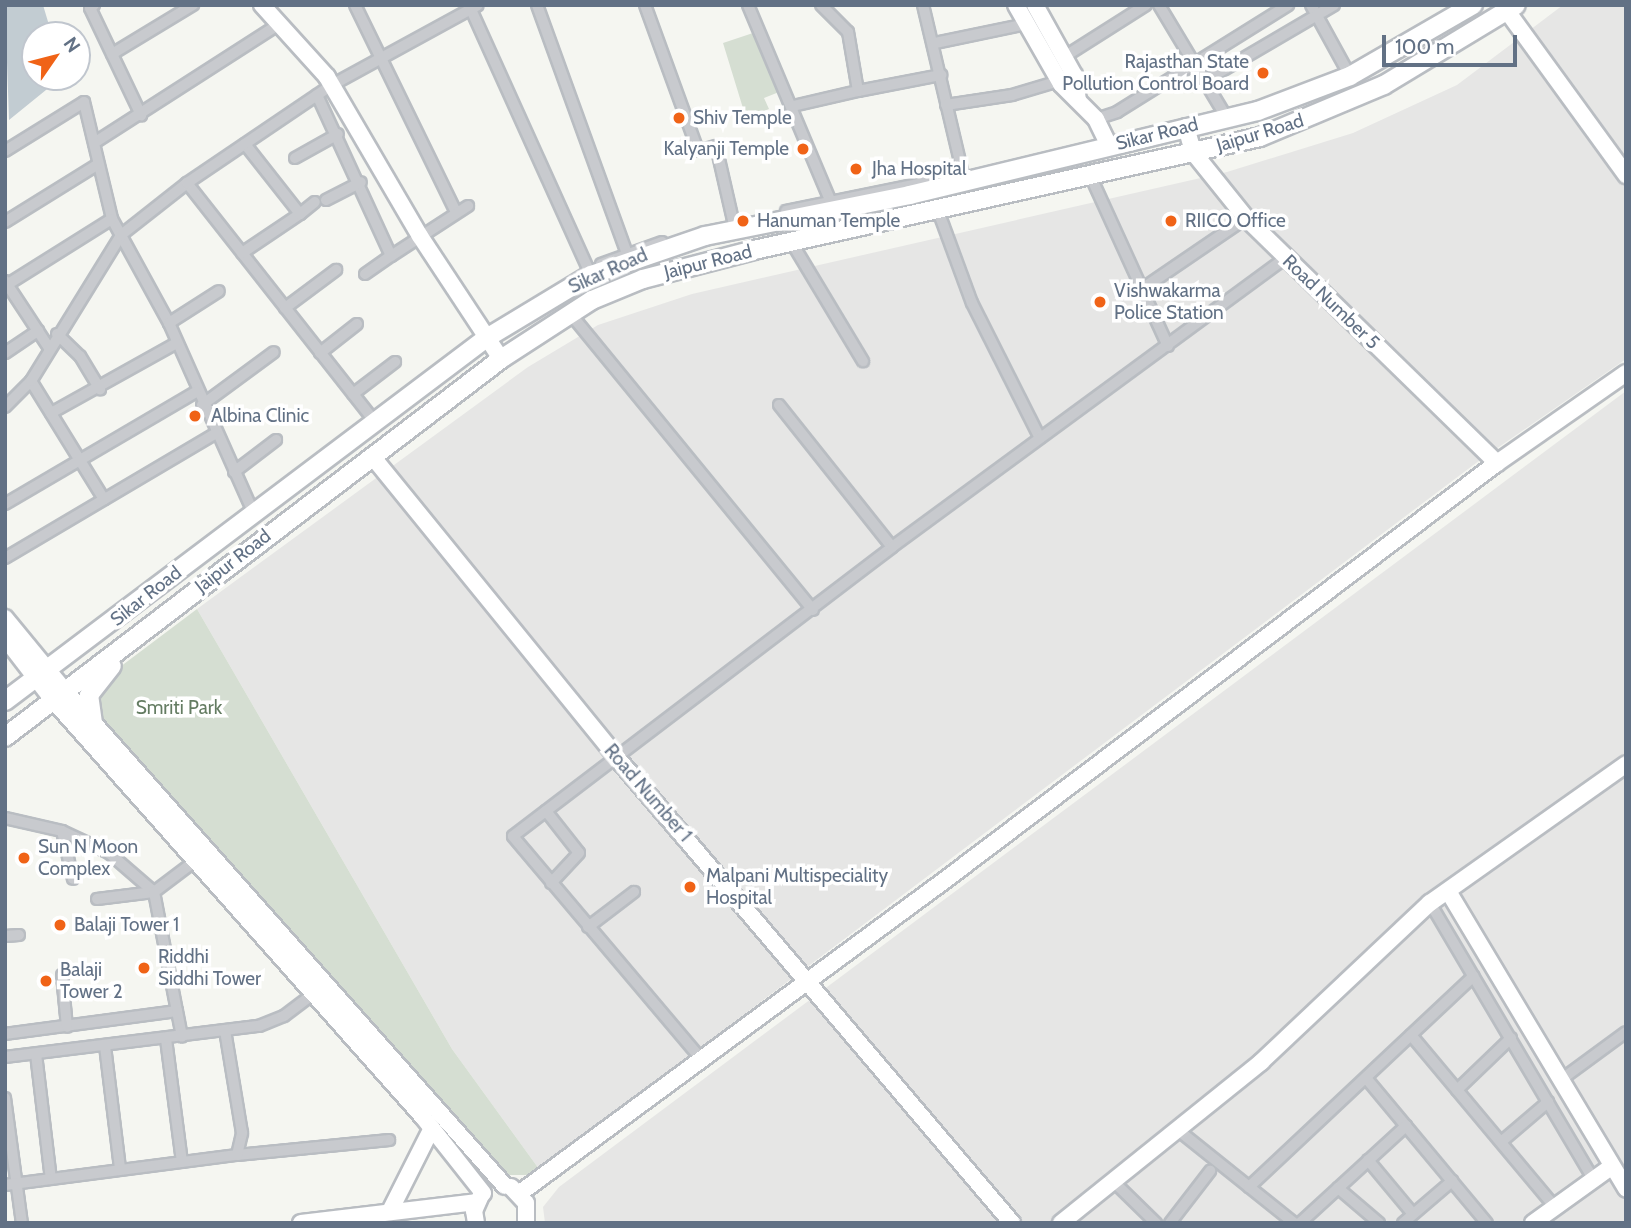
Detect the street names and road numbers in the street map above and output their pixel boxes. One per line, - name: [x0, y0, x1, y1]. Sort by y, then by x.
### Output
- street label: Jaipur Road: [1214, 109, 1306, 157]
- street label: Sikar Road: [1113, 113, 1201, 155]
- street label: Jaipur Road: [662, 240, 754, 284]
- street label: Sikar Road: [565, 243, 651, 299]
- street label: Road Number 5: [1278, 250, 1384, 354]
- street label: Jaipur Road: [191, 524, 275, 598]
- street label: Sikar Road: [106, 561, 186, 631]
- street label: Road Number 1: [599, 739, 697, 847]

